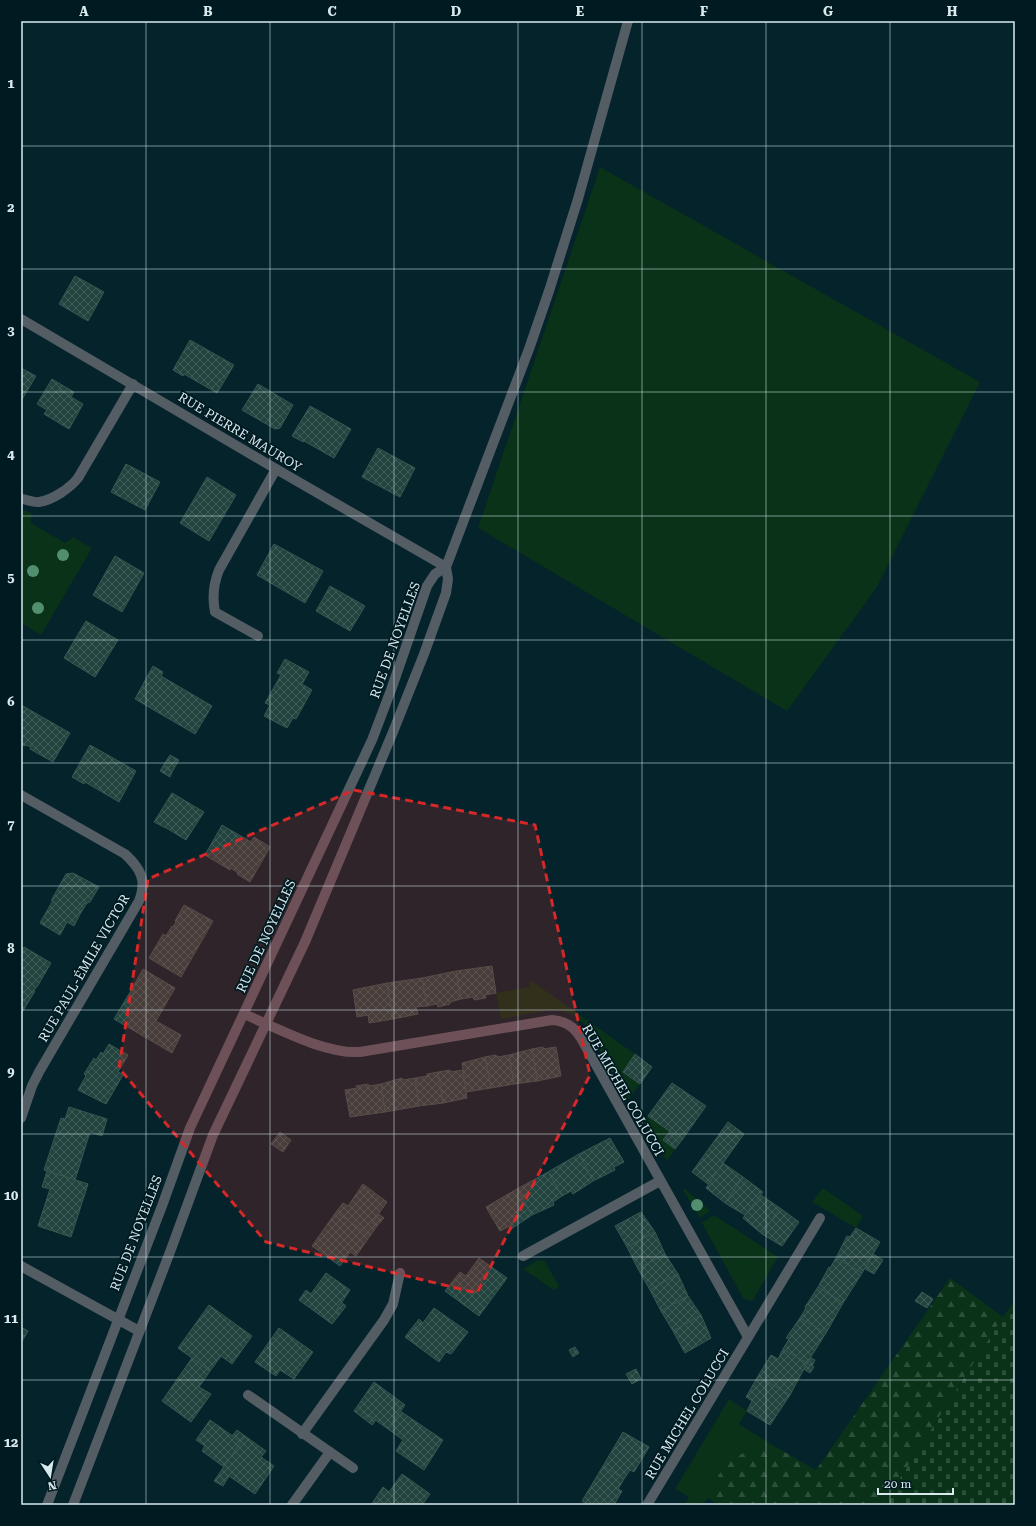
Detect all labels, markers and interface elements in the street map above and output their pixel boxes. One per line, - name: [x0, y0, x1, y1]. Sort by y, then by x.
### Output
- text: A: [79, 4, 89, 19]
- text: B: [203, 4, 213, 19]
- text: C: [327, 4, 337, 19]
- text: D: [451, 4, 461, 19]
- text: E: [576, 4, 584, 19]
- text: F: [700, 4, 708, 19]
- text: G: [823, 4, 833, 19]
- text: H: [947, 4, 958, 19]
- text: 1: [7, 76, 15, 91]
- text: 2: [7, 200, 15, 215]
- text: 3: [7, 323, 15, 338]
- street label: RUE PIERRE MAUROY: [176, 389, 304, 475]
- text: 4: [7, 447, 15, 462]
- text: 5: [7, 570, 15, 585]
- street label: RUE DE NOYELLES: [367, 580, 423, 700]
- text: 6: [7, 694, 15, 709]
- text: 7: [7, 817, 15, 832]
- street label: RUE DE NOYELLES: [233, 877, 299, 995]
- street label: RUE PAUL-ÉMILE VICTOR: [35, 891, 133, 1045]
- text: 8: [7, 941, 15, 956]
- street label: RUE MICHEL COLUCCI: [579, 1022, 667, 1159]
- text: 9: [7, 1064, 15, 1079]
- street label: RUE DE NOYELLES: [107, 1173, 165, 1293]
- text: 10: [4, 1188, 18, 1203]
- text: 11: [4, 1311, 18, 1326]
- street label: RUE MICHEL COLUCCI: [642, 1346, 732, 1482]
- text: 12: [4, 1435, 18, 1450]
- north arrow: [30, 1456, 70, 1496]
- scale bar: [878, 1470, 953, 1496]
- text: 20 m: [884, 1477, 911, 1491]
- text: N: [46, 1478, 57, 1493]

